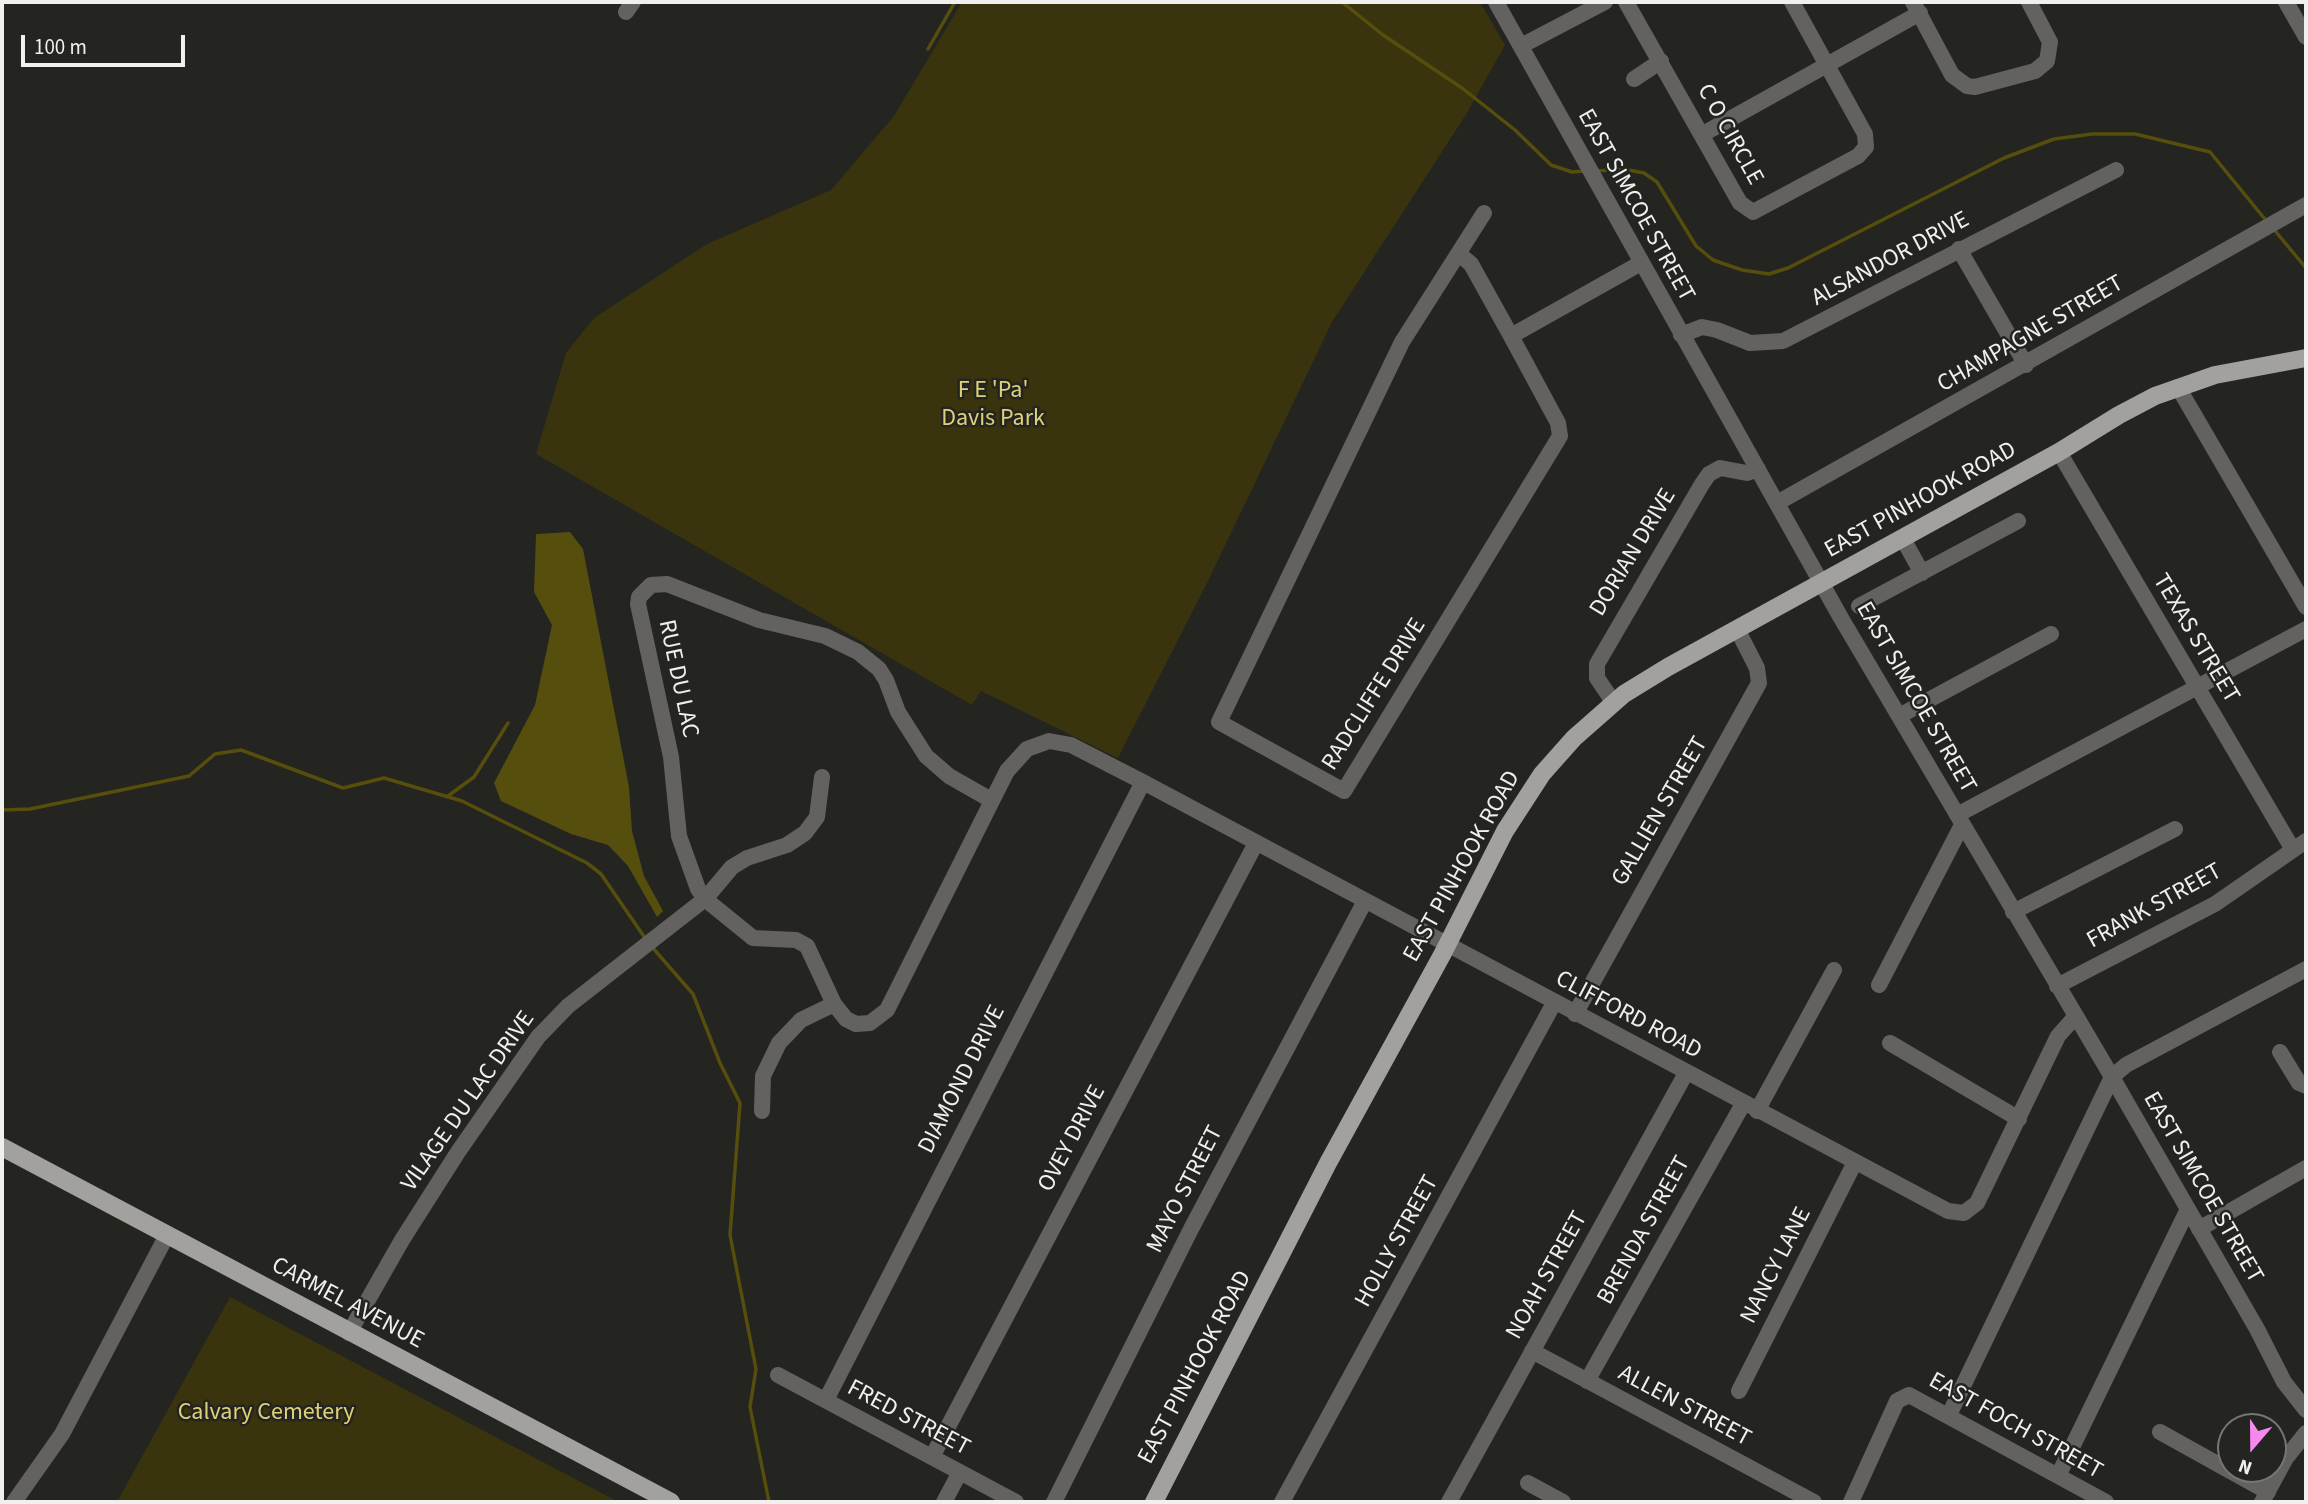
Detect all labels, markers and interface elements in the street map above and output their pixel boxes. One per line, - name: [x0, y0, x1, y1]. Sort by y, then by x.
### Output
- scale bar: [24, 21, 189, 65]
- text: 100 m: [34, 32, 87, 62]
- street label: C O CIRCLE: [1690, 80, 1768, 190]
- street label: EAST SIMCOE STREET: [1570, 105, 1700, 307]
- street label: ALSANDOR DRIVE: [1807, 206, 1975, 314]
- street label: CHAMPAGNE STREET: [1933, 270, 2129, 400]
- park label: F E 'Pa' Davis Park: [941, 378, 1045, 434]
- street label: EAST PINHOOK ROAD: [1820, 436, 2022, 566]
- street label: DORIAN DRIVE: [1585, 484, 1683, 622]
- street label: TEXAS STREET: [2145, 569, 2245, 709]
- street label: EAST SIMCOE STREET: [1849, 597, 1981, 799]
- street label: RADCLIFFE DRIVE: [1317, 614, 1433, 776]
- street label: RUE DU LAC: [650, 617, 704, 741]
- street label: GALLIEN STREET: [1607, 732, 1715, 892]
- street label: EAST PINHOOK ROAD: [1398, 766, 1528, 968]
- street label: FRANK STREET: [2083, 858, 2227, 956]
- street label: CLIFFORD ROAD: [1550, 965, 1706, 1067]
- street label: DIAMOND DRIVE: [913, 1001, 1013, 1159]
- street label: VILAGE DU LAC DRIVE: [396, 1006, 542, 1198]
- street label: OVEY DRIVE: [1033, 1081, 1113, 1197]
- street label: EAST SIMCOE STREET: [2136, 1087, 2268, 1289]
- street label: MAYO STREET: [1142, 1122, 1230, 1258]
- street label: BRENDA STREET: [1592, 1152, 1698, 1310]
- street label: HOLLY STREET: [1350, 1171, 1446, 1313]
- street label: NANCY LANE: [1735, 1203, 1819, 1329]
- street label: NOAH STREET: [1501, 1207, 1595, 1345]
- street label: CARMEL AVENUE: [266, 1252, 428, 1356]
- street label: EAST PINHOOK ROAD: [1133, 1267, 1259, 1469]
- street label: ALLEN STREET: [1613, 1360, 1755, 1454]
- street label: EAST FOCH STREET: [1923, 1367, 2107, 1487]
- street label: FRED STREET: [842, 1375, 974, 1463]
- park label: Calvary Cemetery: [178, 1400, 354, 1428]
- north arrow: [2217, 1413, 2287, 1483]
- text: N: [2235, 1451, 2256, 1481]

